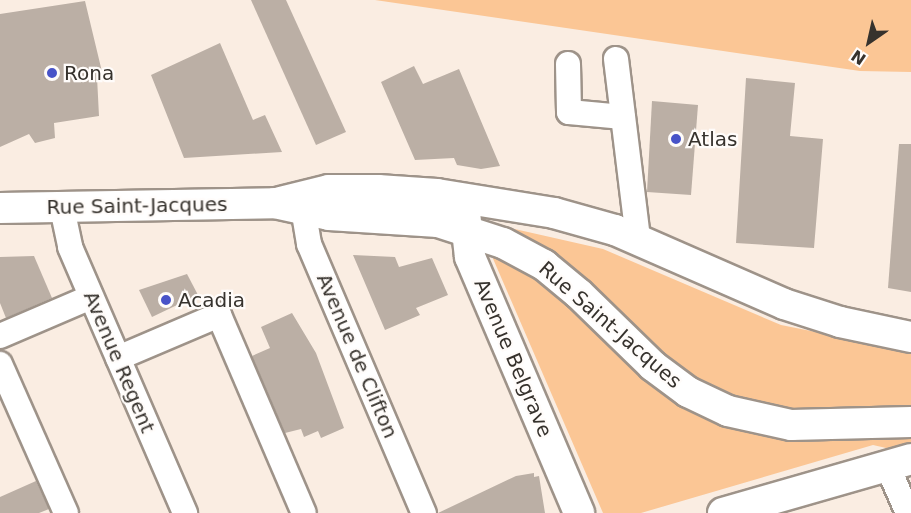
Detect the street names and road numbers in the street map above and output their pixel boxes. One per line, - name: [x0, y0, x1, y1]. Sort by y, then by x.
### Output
- street label: Rue Saint-Jacques: [46, 192, 228, 220]
- street label: Rue Saint-Jacques: [534, 257, 686, 393]
- street label: Avenue de Clifton: [311, 270, 403, 442]
- street label: Avenue Belgrave: [469, 275, 557, 441]
- street label: Avenue Regent: [78, 288, 160, 436]

